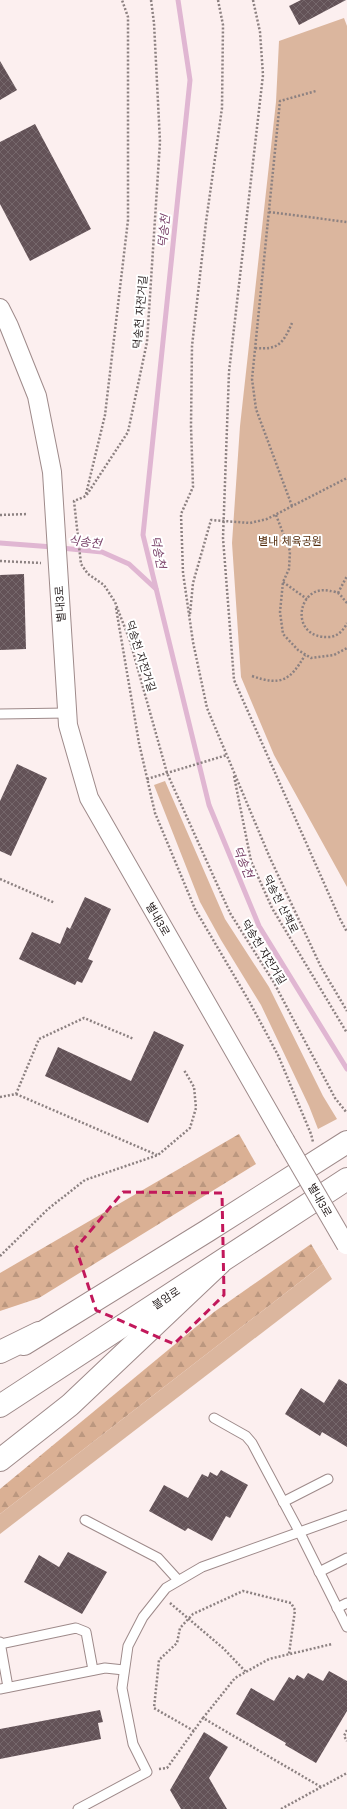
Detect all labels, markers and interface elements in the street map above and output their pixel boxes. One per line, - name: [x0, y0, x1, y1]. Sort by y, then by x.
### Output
- water label: 덕송천: [155, 212, 173, 248]
- street label: 덕송천 자전거길: [131, 275, 149, 349]
- water label: 식송천: [68, 533, 104, 551]
- water label: 덕송천: [148, 534, 169, 572]
- park label: 별내 체육공원: [258, 535, 322, 547]
- street label: 별내3로: [53, 585, 67, 623]
- street label: 덕송천 자전거길: [124, 619, 158, 693]
- water label: 덕송천: [230, 844, 257, 882]
- street label: 덕송천 산책로: [261, 873, 301, 935]
- street label: 별내3로: [144, 900, 172, 938]
- street label: 덕송천 자전거길: [239, 917, 289, 987]
- street label: 별내3로: [306, 1181, 334, 1219]
- street label: 불암로: [150, 1285, 182, 1311]

